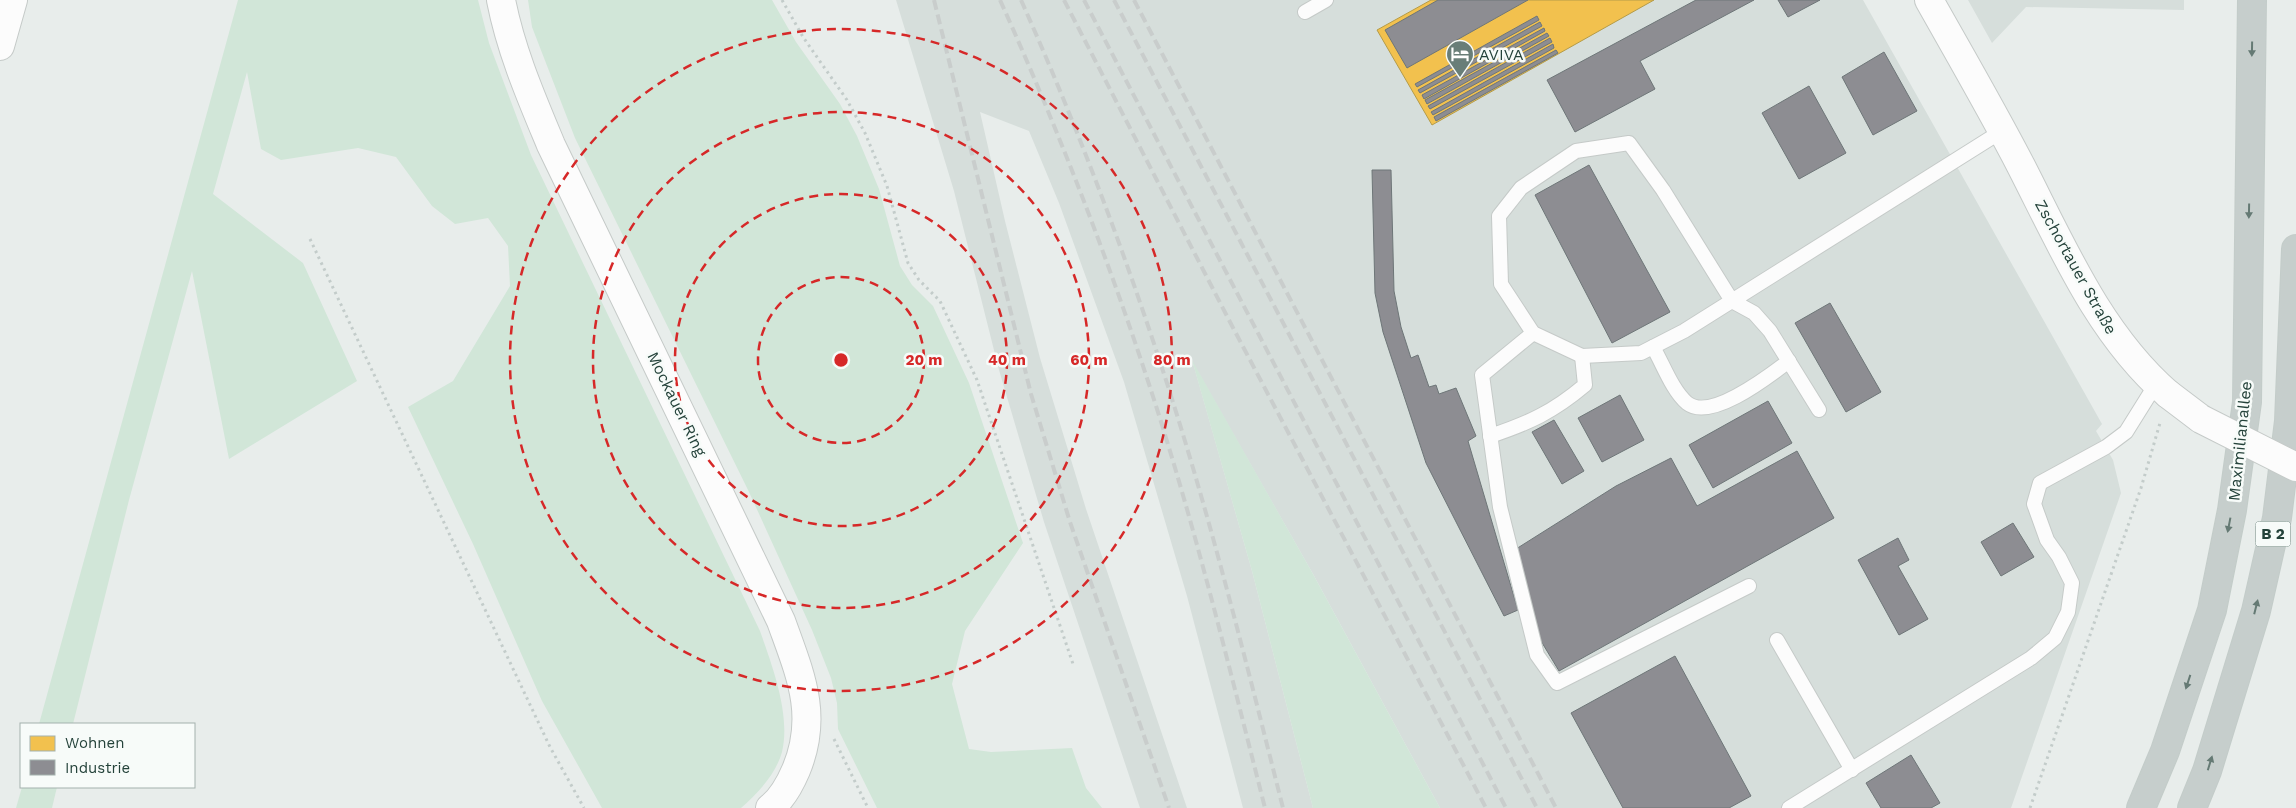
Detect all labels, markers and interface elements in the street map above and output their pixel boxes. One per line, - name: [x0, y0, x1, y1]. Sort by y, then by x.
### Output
- hotel icon: AVIVA: [1445, 39, 1475, 78]
- one-way arrow: [2248, 41, 2256, 57]
- place label: AVIVA: [1479, 45, 1524, 64]
- street label: Zschortauer Straße: [2031, 196, 2121, 338]
- one-way arrow: [2245, 203, 2253, 219]
- street label: Mockauer Ring: [643, 349, 711, 460]
- centre of rings: [832, 351, 850, 369]
- text: 20 m: [905, 351, 943, 369]
- text: 40 m: [988, 351, 1026, 369]
- text: 60 m: [1070, 351, 1108, 369]
- text: 80 m: [1153, 351, 1191, 369]
- street label: Maximilianallee: [2224, 380, 2256, 502]
- one-way arrow: [2225, 518, 2233, 533]
- road number: B 2: [2256, 522, 2290, 546]
- one-way arrow: [2253, 600, 2261, 615]
- one-way arrow: [2184, 675, 2192, 690]
- legend: [20, 723, 195, 788]
- text: Wohnen: [65, 734, 124, 752]
- one-way arrow: [2206, 755, 2214, 770]
- text: Industrie: [65, 759, 130, 777]

